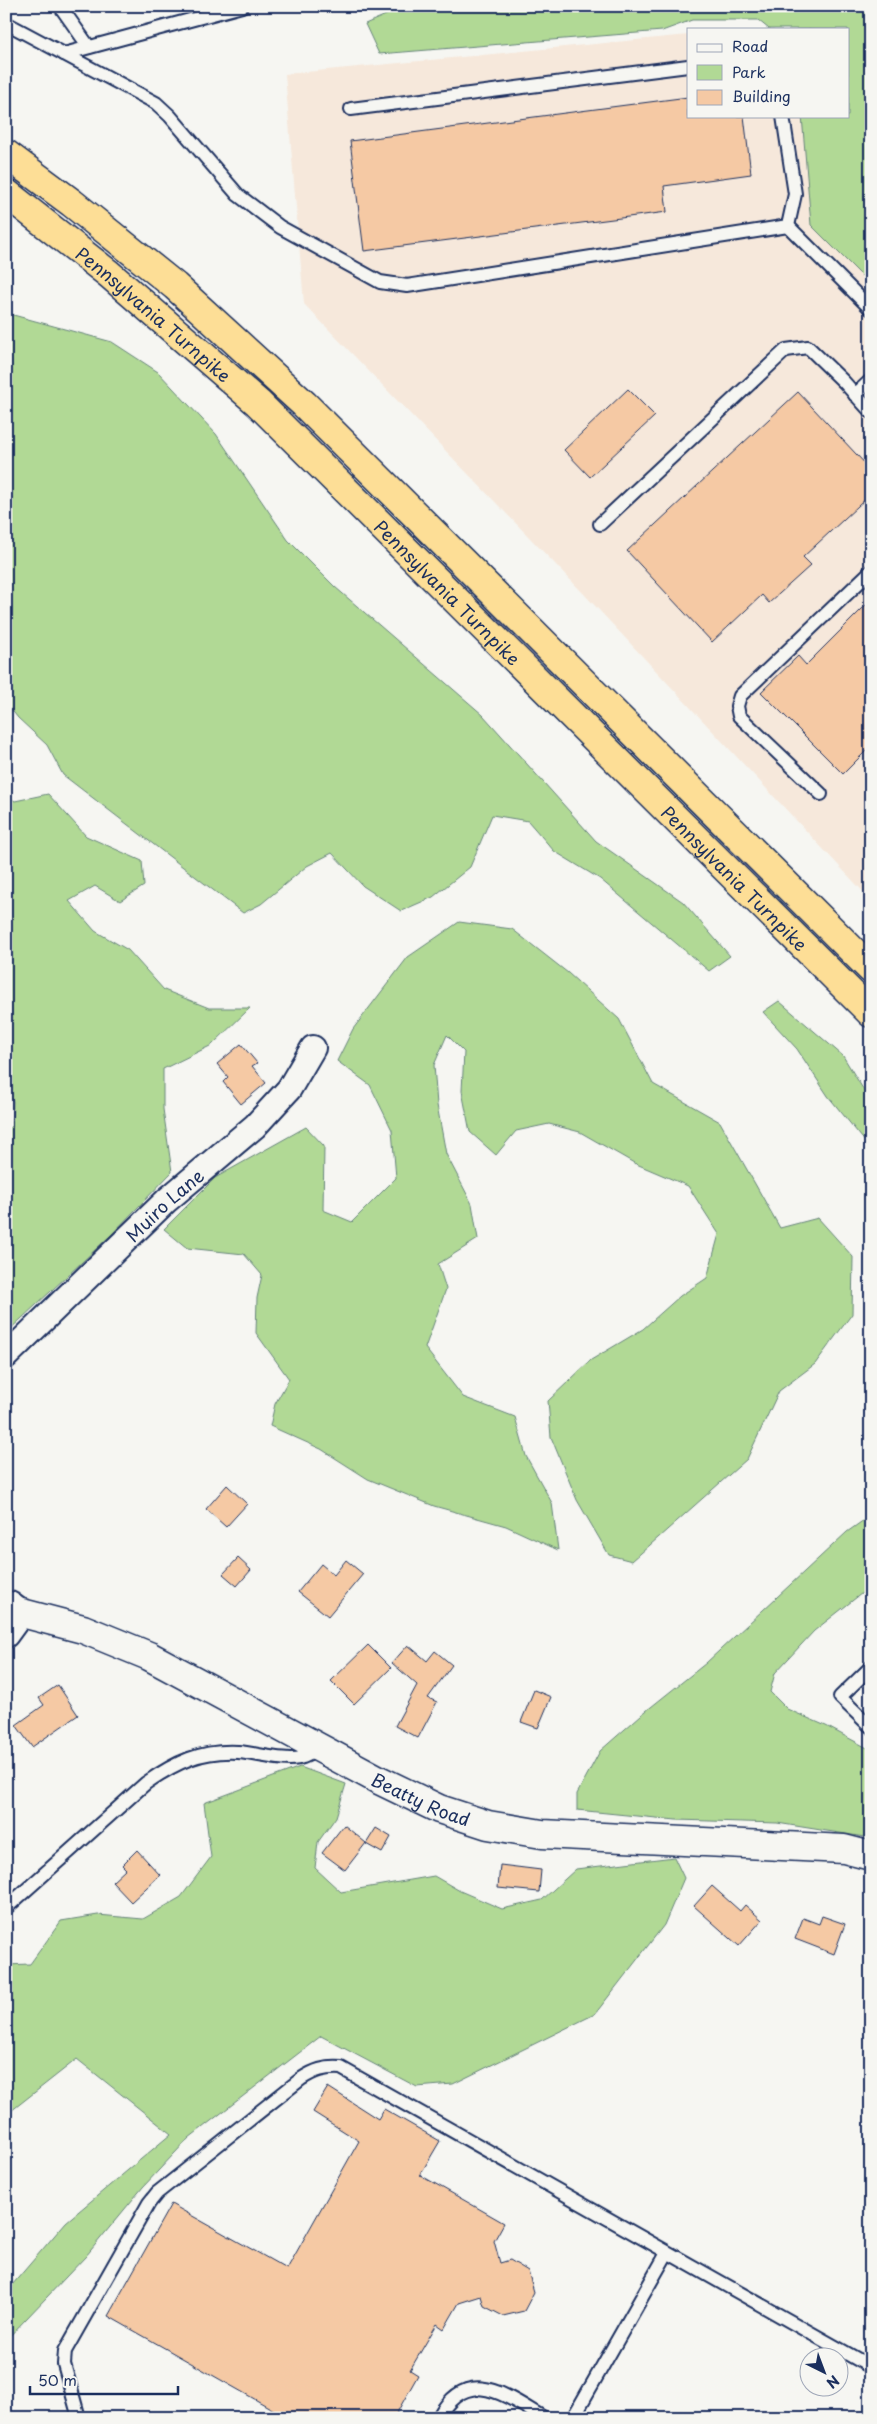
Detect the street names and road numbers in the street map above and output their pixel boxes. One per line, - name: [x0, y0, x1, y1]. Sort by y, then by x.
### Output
- street label: Pennsylvania Turnpike: [70, 240, 238, 388]
- street label: Pennsylvania Turnpike: [369, 513, 527, 671]
- street label: Pennsylvania Turnpike: [656, 799, 814, 957]
- street label: Muiro Lane: [119, 1162, 209, 1247]
- street label: Beatty Road: [367, 1765, 474, 1832]

